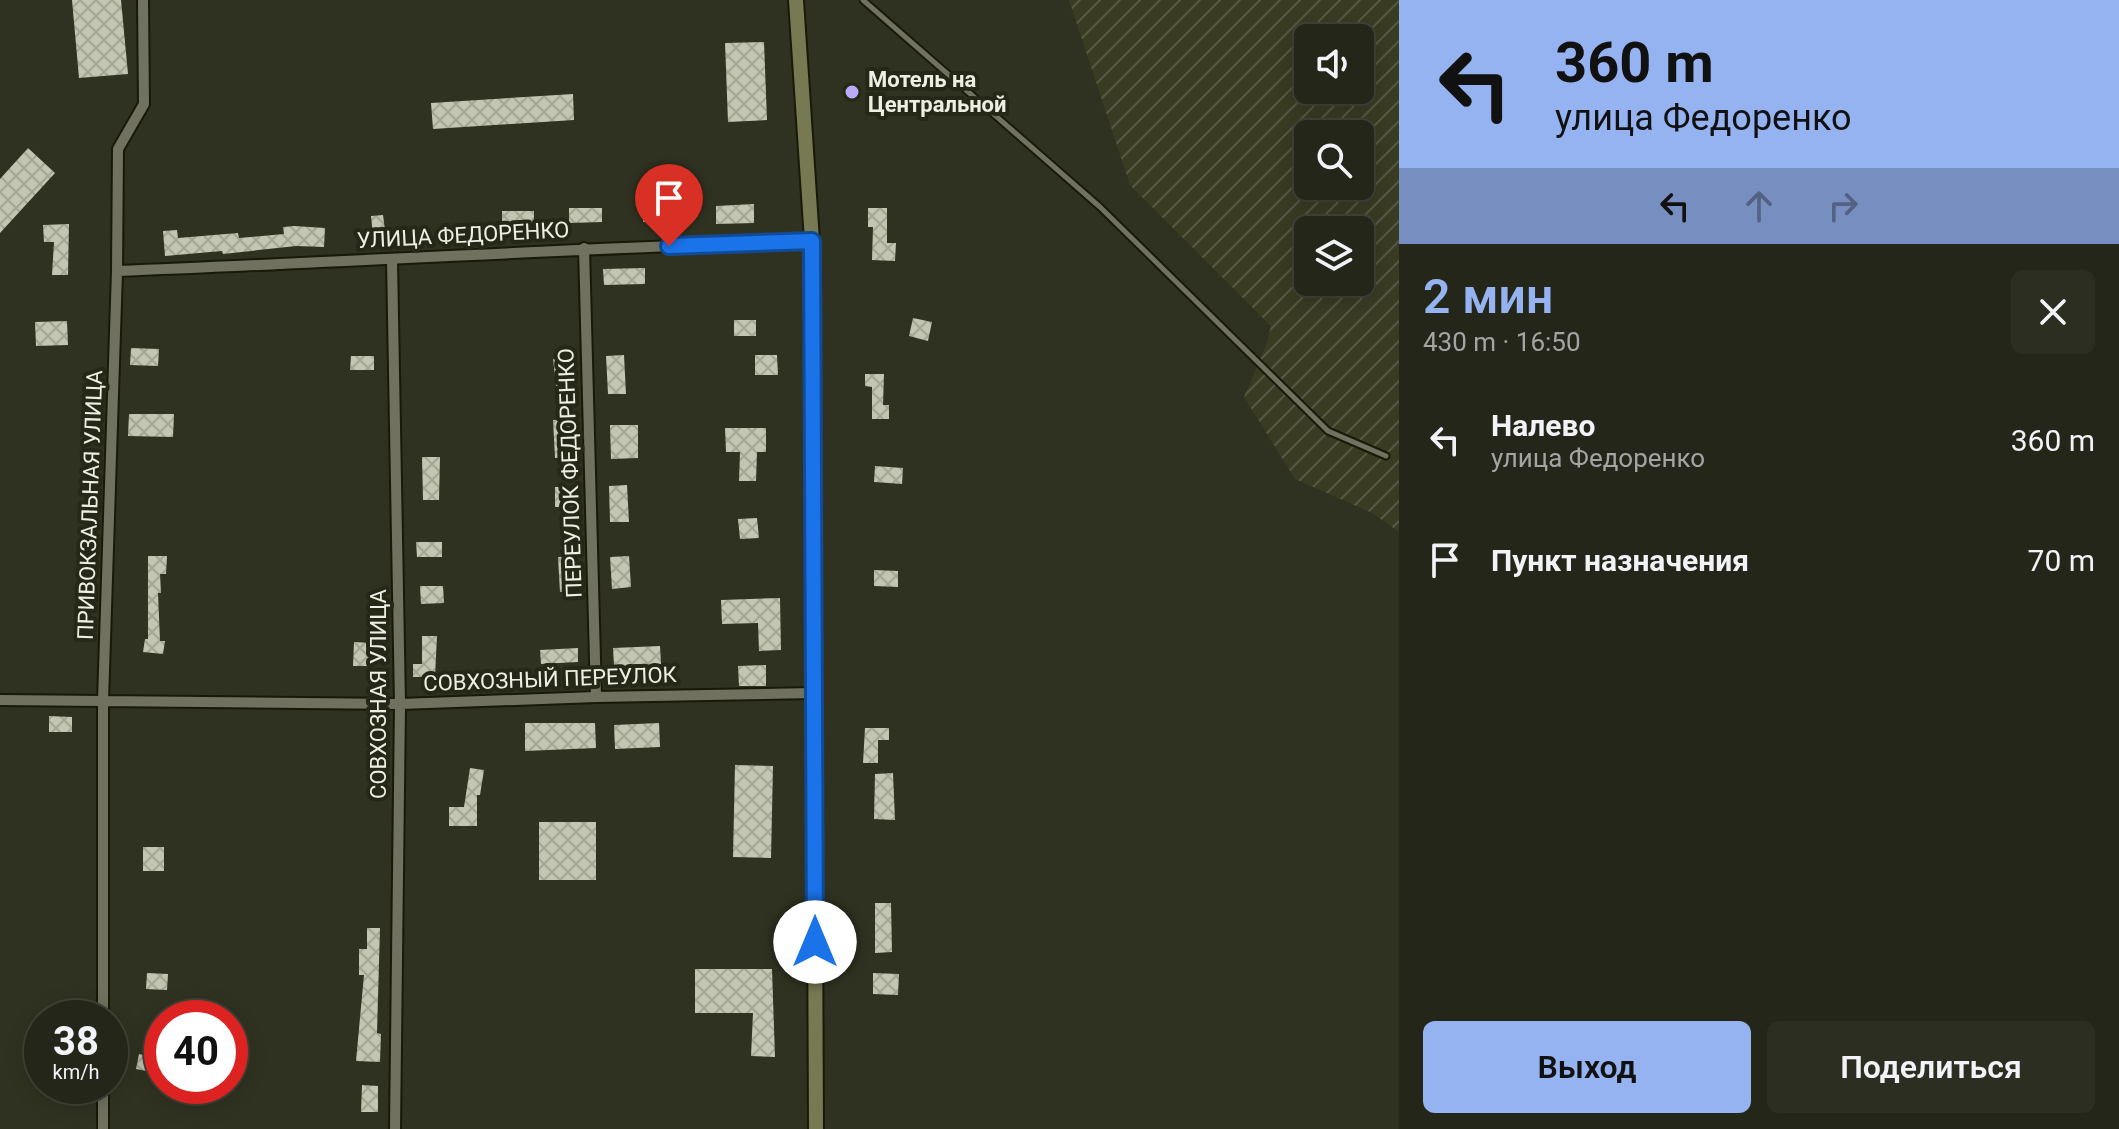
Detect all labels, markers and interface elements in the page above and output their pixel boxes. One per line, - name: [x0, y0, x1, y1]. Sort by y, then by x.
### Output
- map controls: [1294, 24, 1374, 296]
- button: sound: [1294, 24, 1374, 104]
- text: 360 m: [1555, 30, 1714, 96]
- icon: left: [1423, 32, 1527, 136]
- place label: Мотель на Центральной: [868, 67, 1007, 117]
- marker: Мотель на Центральной: [843, 83, 861, 101]
- text: улица Федоренко: [1555, 97, 1852, 139]
- button: search: [1294, 120, 1374, 200]
- pin: [635, 164, 703, 246]
- icon: arrive: [647, 176, 691, 220]
- icon: left: [1653, 184, 1697, 228]
- icon: ahead: [1737, 184, 1781, 228]
- icon: right: [1821, 184, 1865, 228]
- button: layers: [1294, 216, 1374, 296]
- street label: УЛИЦА ФЕДОРЕНКО: [356, 217, 570, 253]
- text: 2 мин: [1423, 268, 1553, 325]
- button: close: [2011, 270, 2095, 354]
- text: 430 m · 16:50: [1423, 327, 1581, 357]
- street label: ПЕРЕУЛОК ФЕДОРЕНКО: [553, 348, 587, 598]
- street label: ПРИВОКЗАЛЬНАЯ УЛИЦА: [73, 369, 107, 640]
- text: Налево: [1491, 408, 1595, 443]
- icon: left: [1423, 418, 1467, 462]
- text: 360 m: [2011, 423, 2095, 458]
- text: улица Федоренко: [1491, 443, 1705, 473]
- icon: arrive: [1423, 538, 1467, 582]
- text: Пункт назначения: [1491, 543, 1749, 578]
- text: 70 m: [2028, 543, 2095, 578]
- street label: СОВХОЗНАЯ УЛИЦА: [366, 588, 391, 799]
- street label: СОВХОЗНЫЙ ПЕРЕУЛОК: [423, 662, 678, 696]
- position arrow: [773, 900, 857, 984]
- speed limit sign: 40: [144, 1000, 248, 1104]
- text: 38: [53, 1018, 99, 1065]
- button: Выход: [1423, 1021, 1751, 1113]
- button: Поделиться: [1767, 1021, 2095, 1113]
- text: km/h: [53, 1060, 99, 1084]

